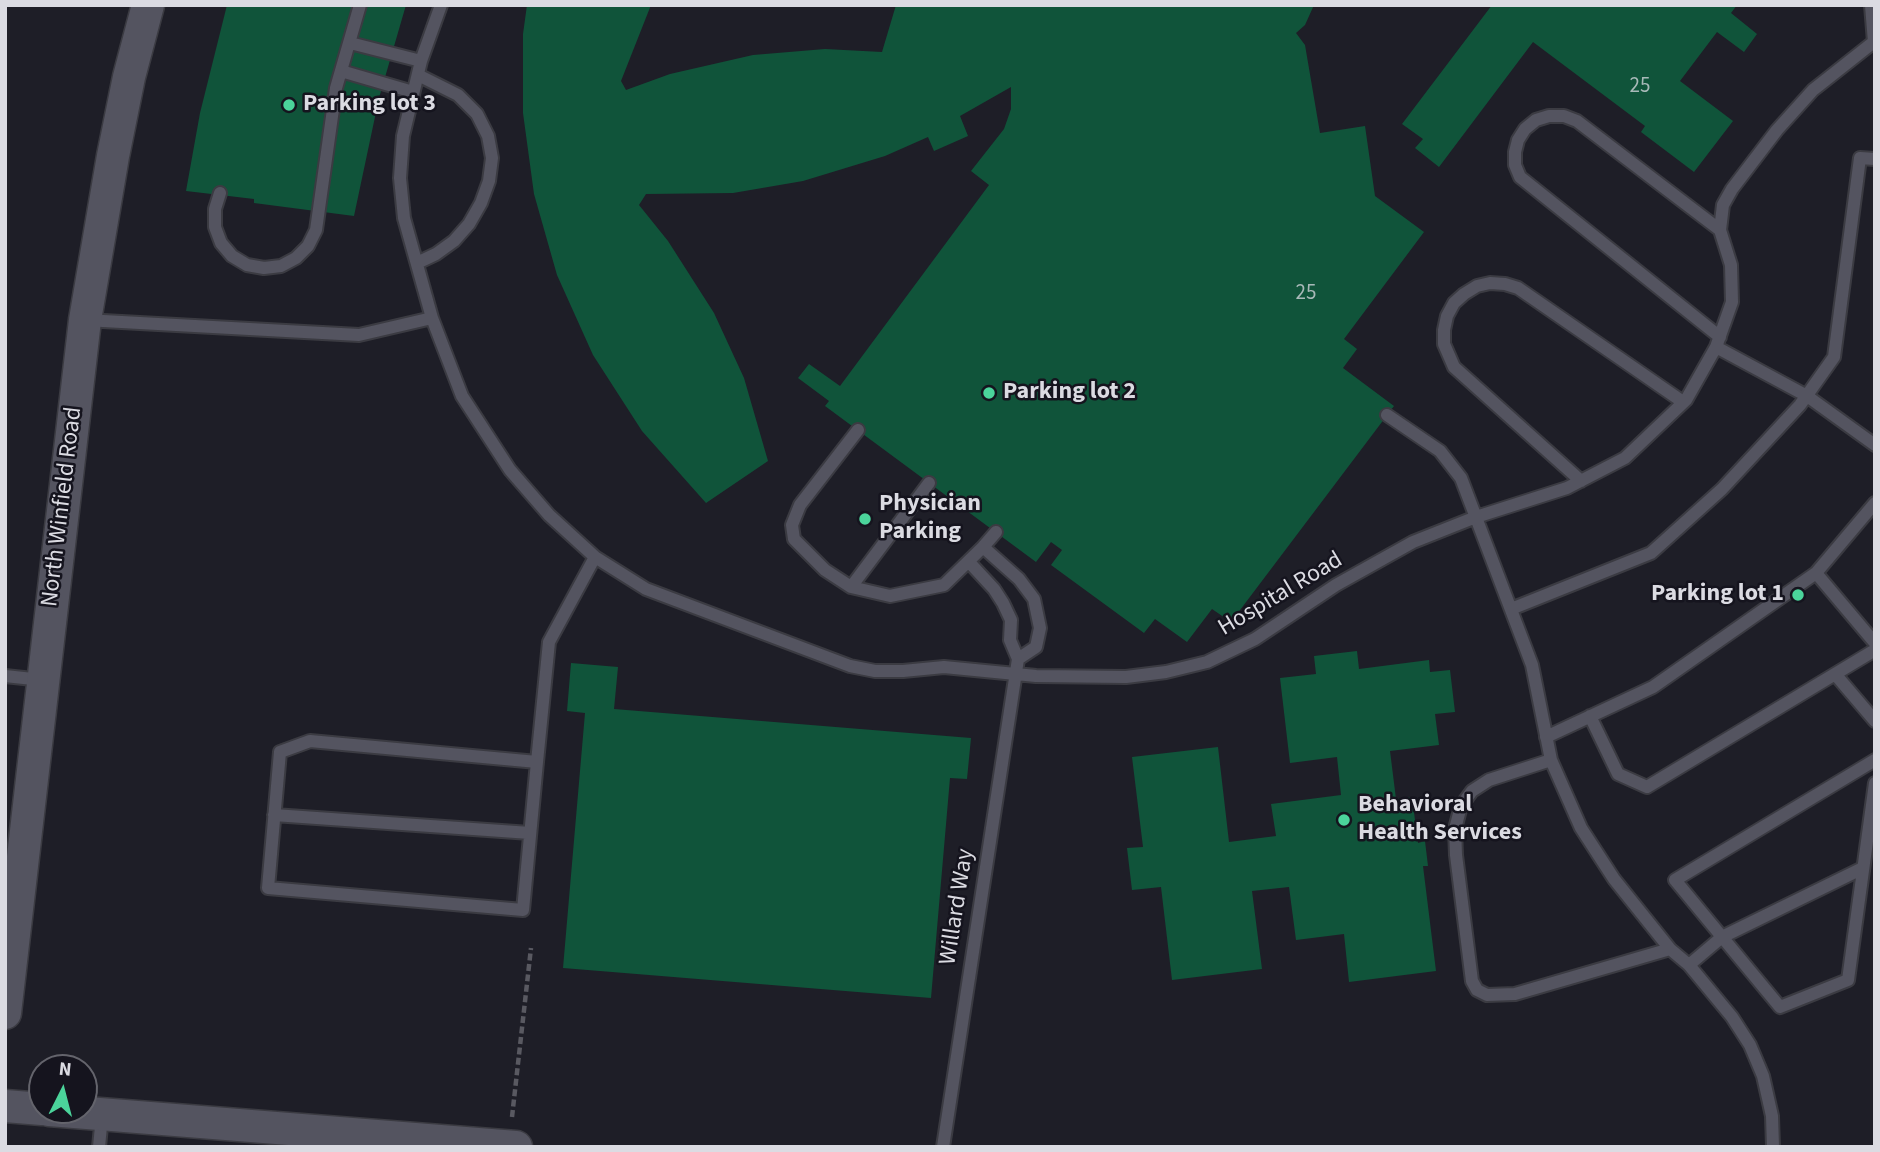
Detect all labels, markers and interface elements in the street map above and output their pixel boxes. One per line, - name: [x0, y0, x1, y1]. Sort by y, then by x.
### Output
- house number: 25: [1630, 74, 1650, 100]
- place label: Parking lot 3: [303, 91, 436, 119]
- marker: Parking lot 3: [281, 97, 297, 113]
- house number: 25: [1296, 281, 1316, 307]
- place label: Parking lot 2: [1003, 379, 1136, 407]
- marker: Parking lot 2: [981, 385, 997, 401]
- street label: North Winfield Road: [36, 405, 90, 609]
- place label: Physician Parking: [879, 491, 981, 547]
- marker: Physician Parking: [857, 511, 873, 527]
- street label: Hospital Road: [1214, 547, 1348, 643]
- place label: Parking lot 1: [1651, 581, 1784, 609]
- marker: Parking lot 1: [1790, 587, 1806, 603]
- place label: Behavioral Health Services: [1358, 792, 1522, 848]
- marker: Behavioral Health Services: [1336, 812, 1352, 828]
- street label: Willard Way: [935, 847, 981, 967]
- north arrow: [28, 1054, 98, 1124]
- text: N: [57, 1056, 73, 1084]

